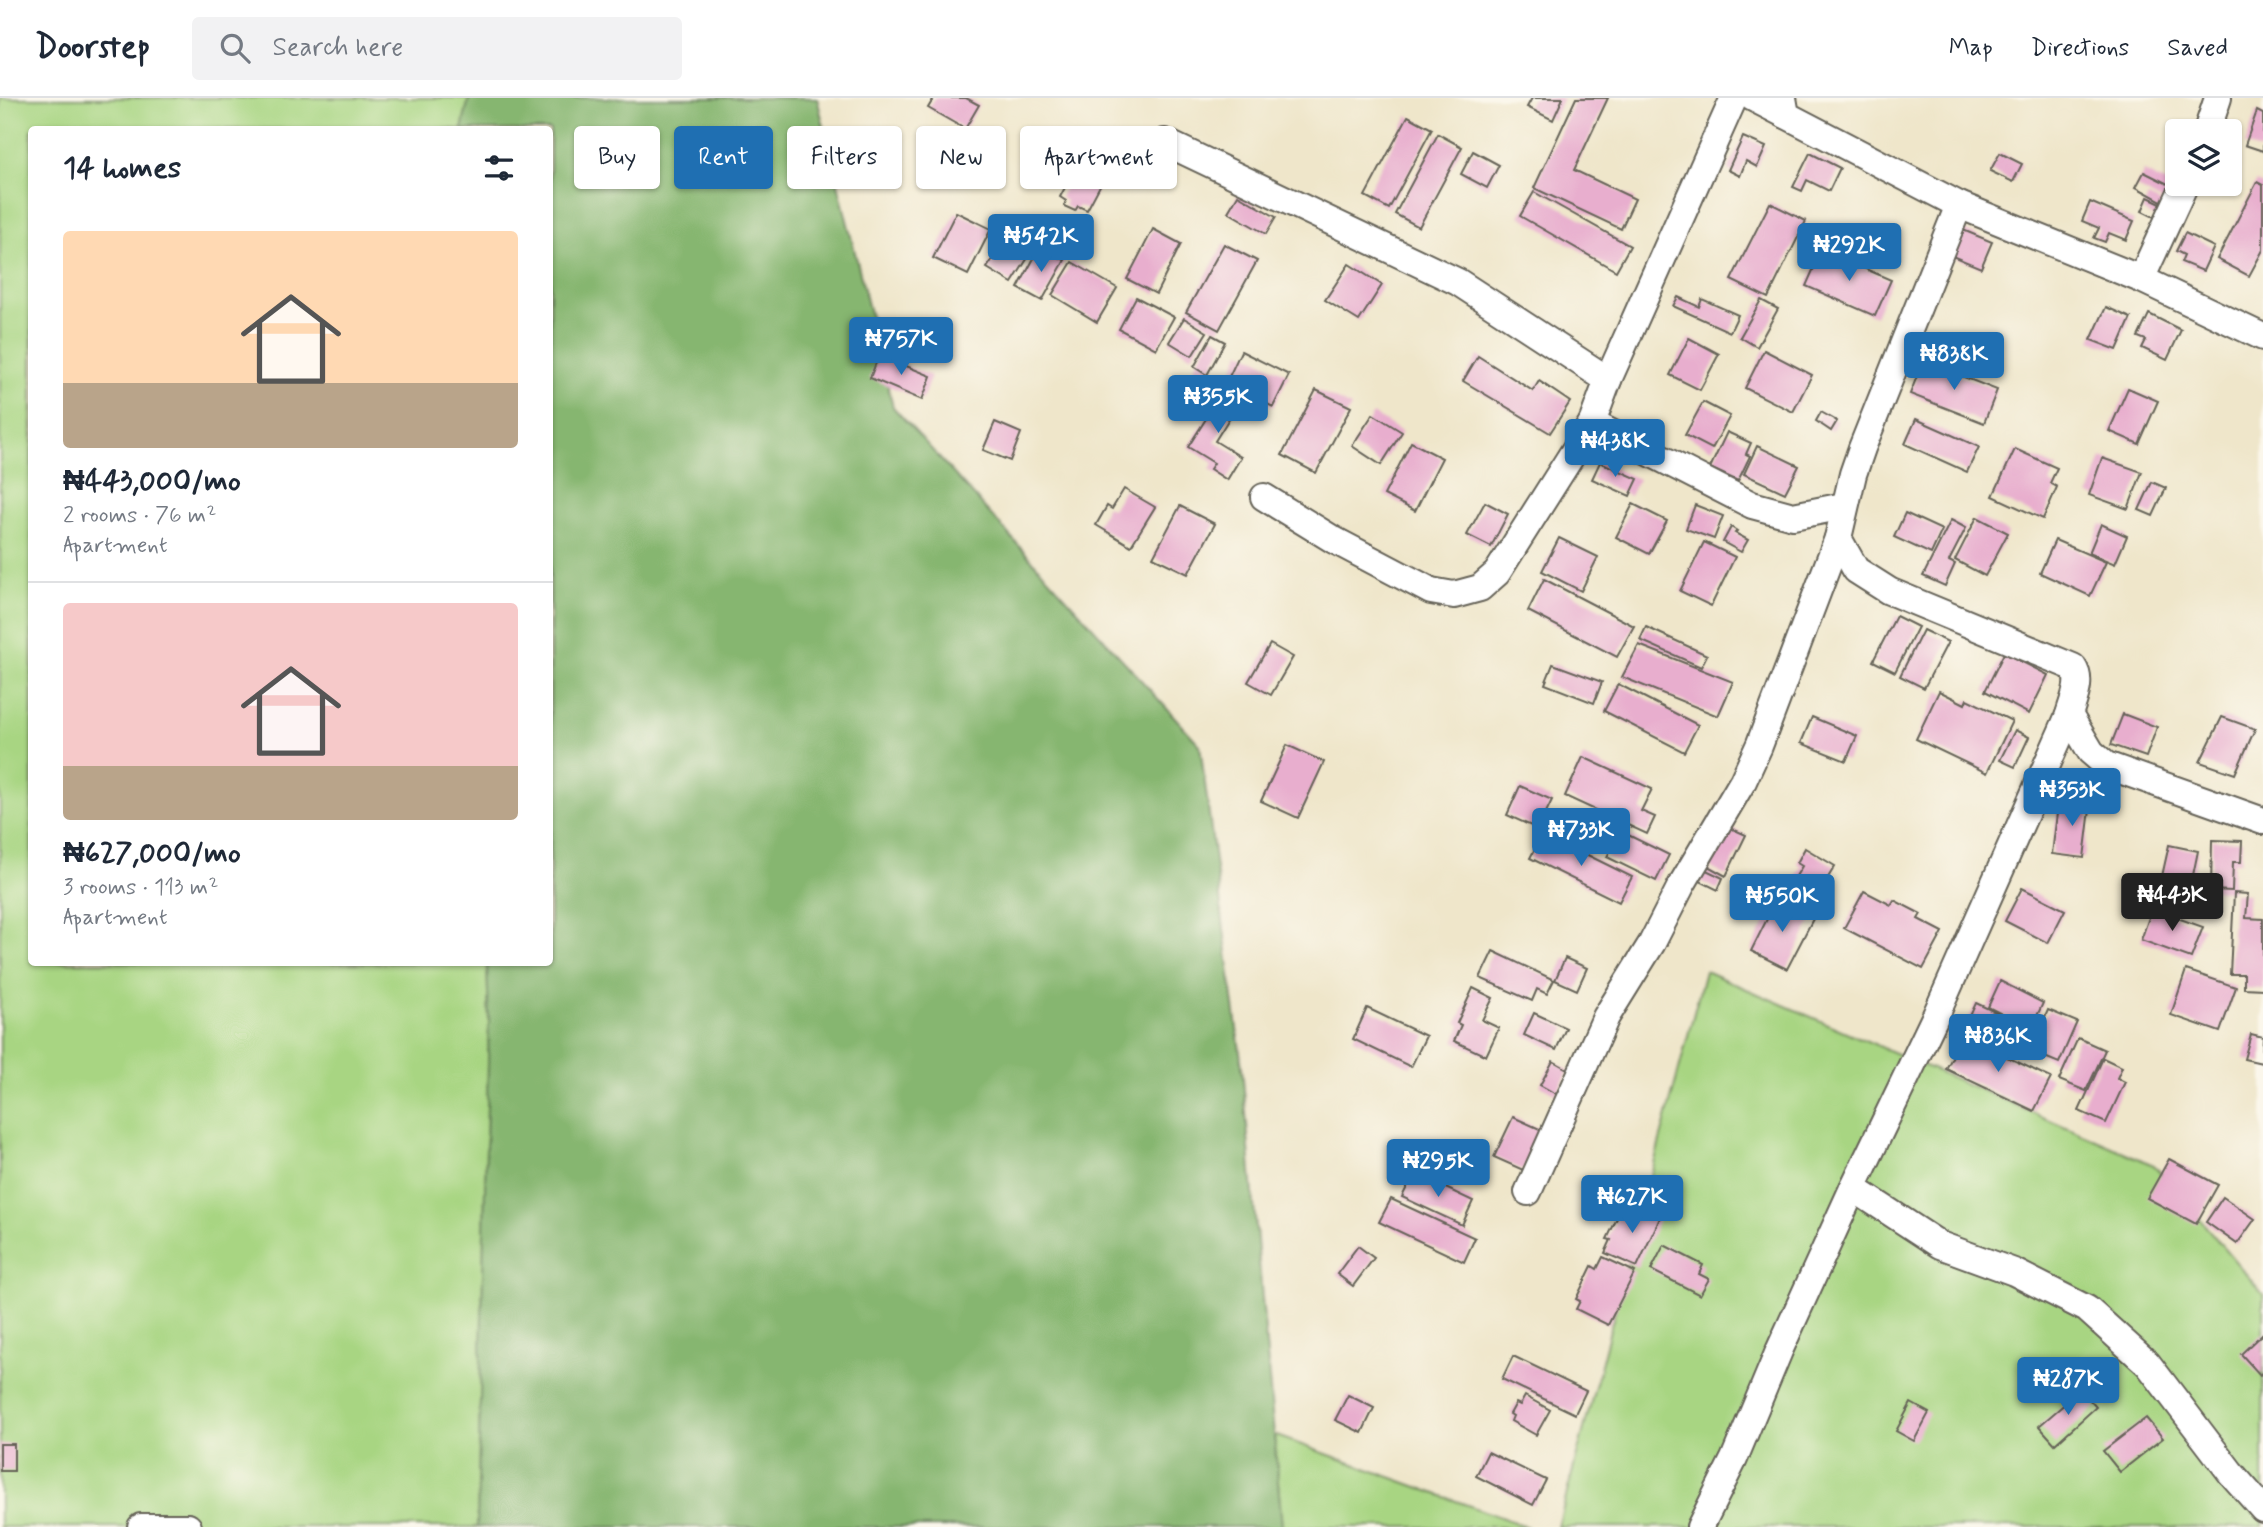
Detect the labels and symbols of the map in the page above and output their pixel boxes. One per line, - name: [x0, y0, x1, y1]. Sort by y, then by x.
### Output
- pin: ₦542K: [992, 214, 1090, 274]
- pin: ₦292K: [1800, 223, 1898, 283]
- pin: ₦757K: [852, 317, 950, 377]
- pin: ₦838K: [1905, 332, 2003, 392]
- pin: ₦355K: [1169, 376, 1267, 435]
- pin: ₦438K: [1566, 420, 1664, 479]
- pin: ₦353K: [2023, 768, 2121, 828]
- pin: ₦733K: [1532, 808, 1630, 868]
- pin: ₦550K: [1733, 874, 1831, 934]
- pin: ₦443K: [2123, 874, 2221, 933]
- pin: ₦836K: [1949, 1014, 2047, 1074]
- pin: ₦295K: [1389, 1140, 1487, 1199]
- pin: ₦627K: [1583, 1176, 1681, 1235]
- pin: ₦287K: [2019, 1358, 2117, 1417]

